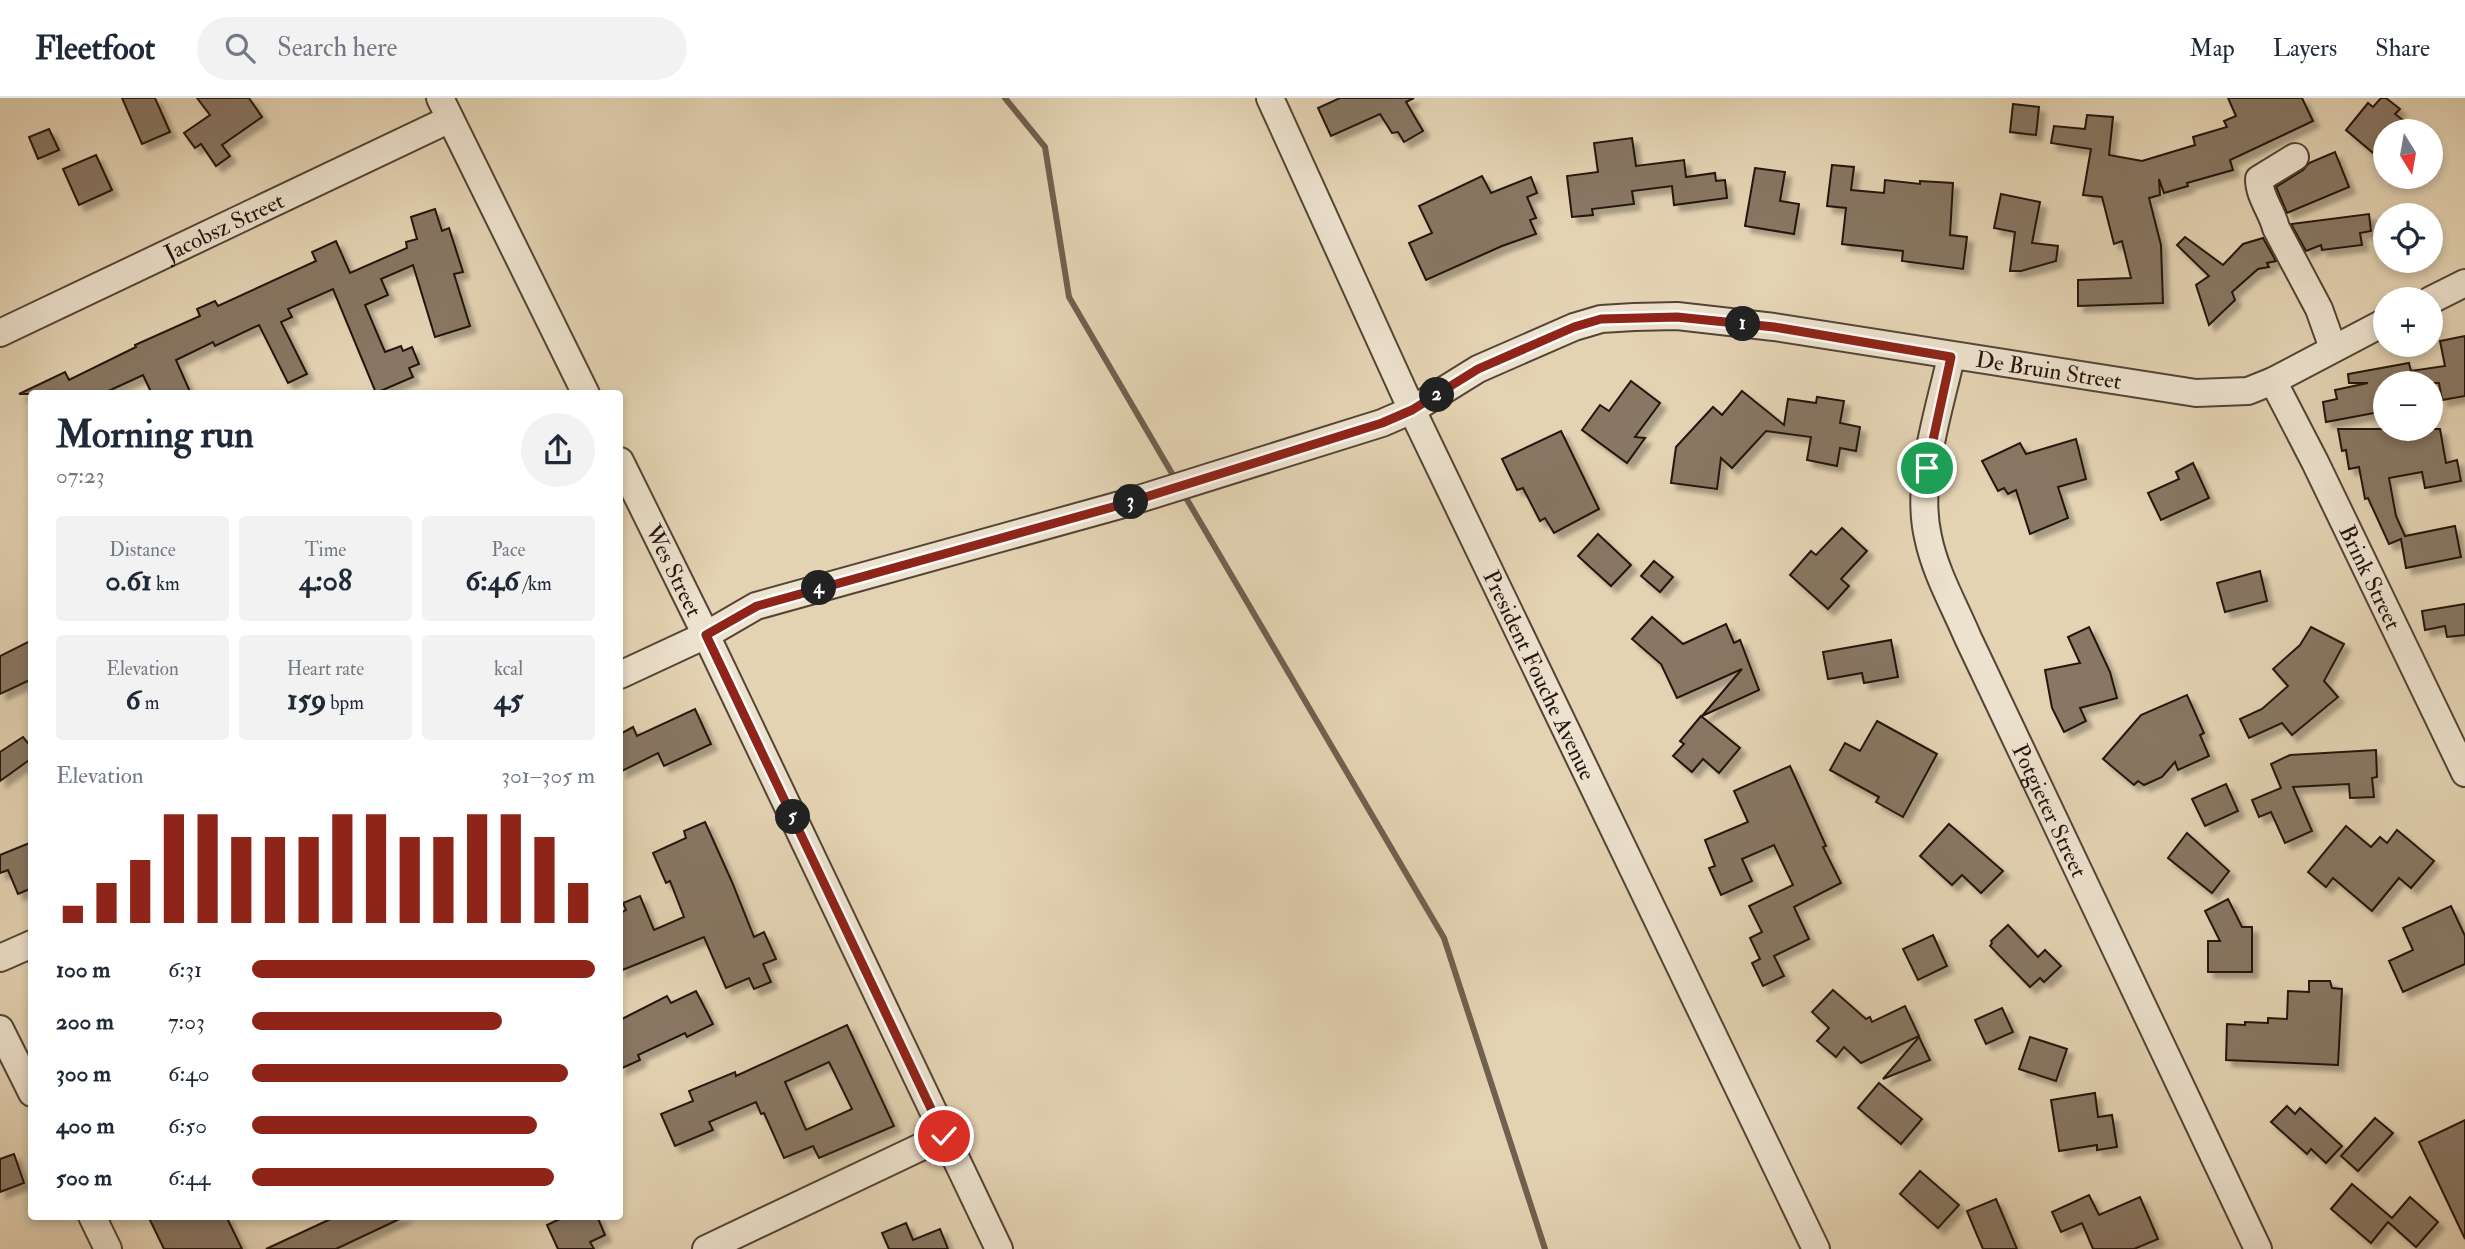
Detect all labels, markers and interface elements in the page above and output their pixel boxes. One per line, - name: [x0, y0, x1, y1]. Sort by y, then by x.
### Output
- search box: [197, 17, 687, 80]
- text: Fleetfoot: [35, 28, 155, 69]
- icon: search: [221, 29, 259, 67]
- text: Search here: [277, 32, 397, 64]
- text: Map: [2190, 33, 2235, 64]
- text: Layers: [2273, 33, 2337, 64]
- text: Share: [2375, 33, 2430, 64]
- north arrow: [2373, 119, 2443, 189]
- map controls: [2373, 119, 2443, 441]
- street label: Jacobsz Street: [159, 186, 289, 268]
- button: locate: [2373, 203, 2443, 273]
- button: +: [2373, 287, 2443, 357]
- pin: 1: [1726, 306, 1760, 342]
- text: 1: [1739, 311, 1746, 335]
- street label: De Bruin Street: [1974, 345, 2123, 396]
- button: −: [2373, 371, 2443, 441]
- pin: 2: [1420, 378, 1454, 412]
- text: 2: [1432, 382, 1441, 406]
- text: Morning run: [56, 411, 254, 459]
- button: share: [521, 413, 595, 487]
- pin: [1897, 438, 1957, 498]
- icon: arrive: [1908, 449, 1946, 487]
- text: 07:23: [56, 461, 105, 490]
- pin: 3: [1114, 484, 1148, 520]
- text: 3: [1127, 489, 1134, 513]
- street label: Wes Street: [638, 519, 709, 621]
- street label: Brink Street: [2332, 520, 2408, 634]
- text: Distance: [109, 538, 176, 562]
- text: Time: [305, 538, 346, 562]
- text: Pace: [491, 538, 526, 562]
- text: 0.61: [105, 562, 152, 599]
- text: 4:08: [299, 562, 352, 599]
- text: 6:46: [465, 562, 519, 599]
- street label: President Fouche Avenue: [1476, 566, 1602, 785]
- pin: 4: [802, 570, 836, 606]
- text: km: [152, 572, 180, 596]
- text: /km: [519, 572, 552, 596]
- text: 4: [813, 575, 824, 599]
- text: Elevation: [106, 657, 179, 681]
- text: Heart rate: [287, 657, 364, 681]
- text: kcal: [494, 657, 523, 681]
- text: 6: [126, 681, 141, 718]
- text: 159: [287, 681, 326, 718]
- text: 45: [494, 681, 523, 718]
- text: m: [141, 691, 159, 715]
- text: bpm: [326, 691, 364, 715]
- street label: Potgieter Street: [2005, 739, 2094, 882]
- text: Elevation: [56, 761, 144, 790]
- text: 301–305 m: [501, 761, 595, 790]
- pin: 5: [776, 800, 810, 834]
- text: 5: [788, 804, 797, 828]
- text: 100 m: [56, 955, 110, 984]
- text: 6:31: [168, 955, 202, 984]
- text: 200 m: [56, 1007, 114, 1036]
- text: 7:03: [168, 1007, 205, 1036]
- text: 300 m: [56, 1059, 111, 1088]
- text: 6:40: [168, 1059, 209, 1088]
- pin: [914, 1106, 974, 1166]
- text: 400 m: [56, 1111, 115, 1140]
- text: 6:50: [168, 1111, 207, 1140]
- icon: check: [925, 1117, 963, 1155]
- text: 500 m: [56, 1163, 112, 1192]
- text: 6:44: [168, 1163, 210, 1192]

